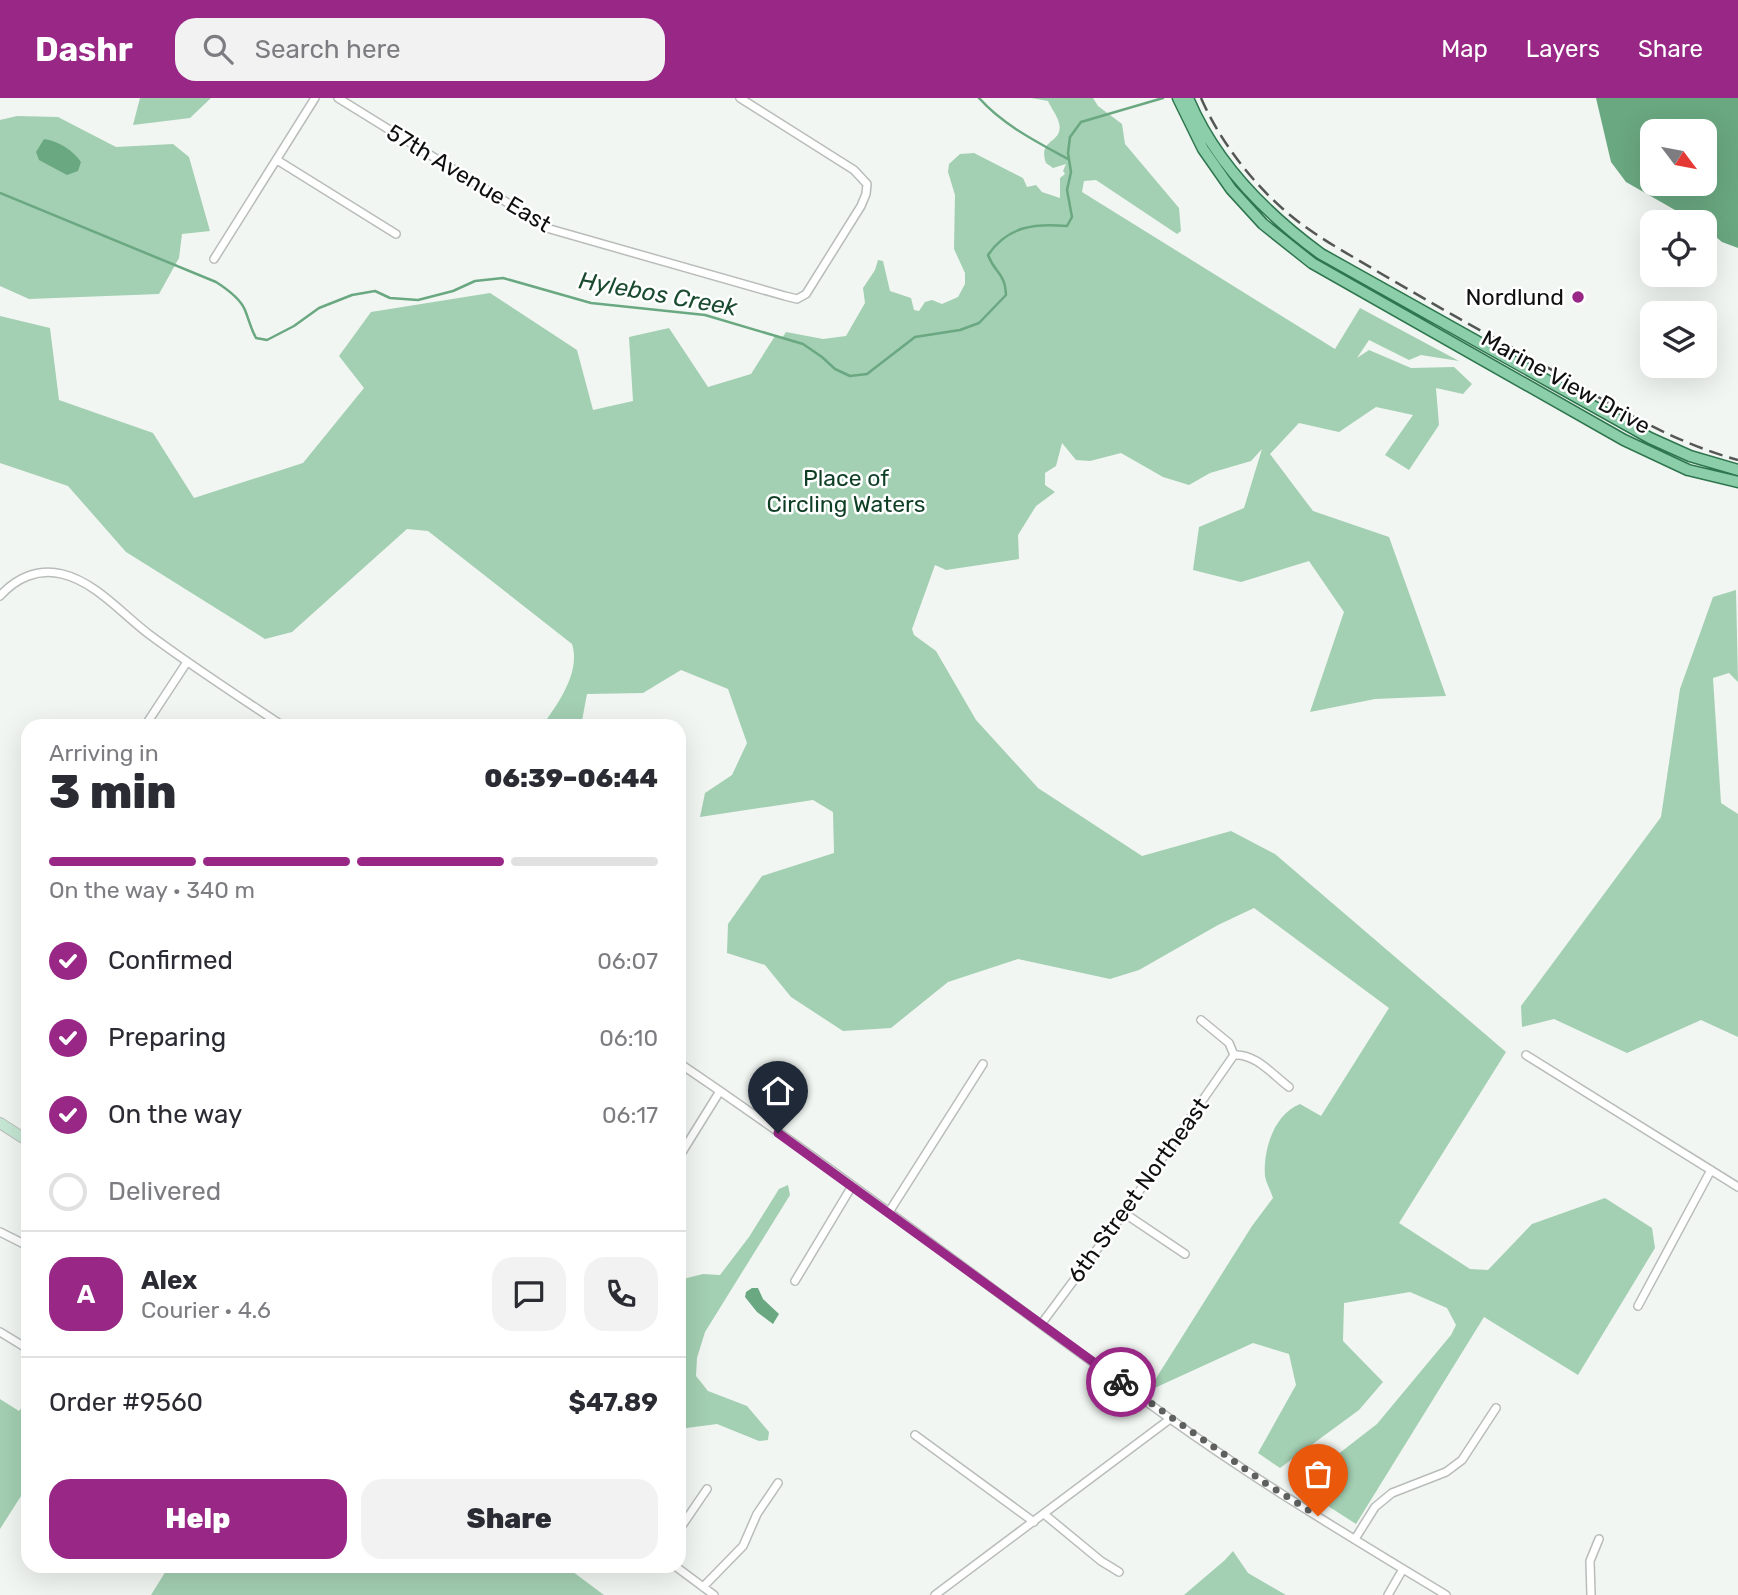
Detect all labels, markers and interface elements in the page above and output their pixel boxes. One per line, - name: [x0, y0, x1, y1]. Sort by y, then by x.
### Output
- search box: [175, 18, 665, 81]
- text: Dashr: [35, 30, 133, 69]
- icon: search: [199, 30, 237, 68]
- text: Search here: [255, 34, 401, 65]
- text: Map: [1441, 35, 1488, 63]
- text: Layers: [1526, 35, 1600, 63]
- text: Share: [1638, 35, 1703, 63]
- street label: 57th Avenue East: [382, 118, 556, 238]
- north arrow: [1640, 119, 1717, 196]
- map controls: [1640, 119, 1717, 378]
- button: locate: [1640, 210, 1717, 287]
- water label: Hylebos Creek: [577, 266, 740, 322]
- place label: Nordlund: [1466, 283, 1564, 311]
- marker: Nordlund: [1570, 289, 1586, 305]
- button: layers: [1640, 301, 1717, 378]
- street label: Marine View Drive: [1477, 324, 1655, 440]
- park label: Place of Circling Waters: [766, 464, 926, 518]
- text: Arriving in: [49, 739, 159, 767]
- text: 06:39–06:44: [484, 763, 658, 794]
- text: 3 min: [49, 765, 177, 820]
- text: On the way · 340 m: [49, 876, 255, 904]
- icon: check: [49, 942, 87, 980]
- text: Confirmed: [108, 945, 233, 976]
- text: 06:07: [597, 947, 658, 975]
- icon: check: [49, 1019, 87, 1057]
- text: Preparing: [108, 1022, 226, 1053]
- text: 06:10: [599, 1024, 658, 1052]
- pin: [748, 1061, 808, 1133]
- icon: home: [759, 1072, 797, 1110]
- street label: 6th Street Northeast: [1061, 1092, 1215, 1288]
- icon: check: [49, 1096, 87, 1134]
- text: On the way: [108, 1099, 242, 1130]
- text: 06:17: [602, 1101, 658, 1129]
- text: Delivered: [108, 1176, 221, 1207]
- button: chat: [492, 1257, 566, 1331]
- button: phone: [584, 1257, 658, 1331]
- text: Alex: [141, 1265, 197, 1296]
- text: A: [77, 1279, 95, 1310]
- text: Courier · 4.6: [141, 1296, 271, 1324]
- courier: [1086, 1347, 1156, 1417]
- icon: bike: [1102, 1363, 1140, 1401]
- text: Order #9560: [49, 1387, 203, 1418]
- text: $47.89: [569, 1387, 658, 1418]
- pin: [1288, 1444, 1348, 1516]
- icon: bag: [1299, 1455, 1337, 1493]
- button: Help: [49, 1479, 347, 1559]
- button: Share: [361, 1479, 658, 1559]

